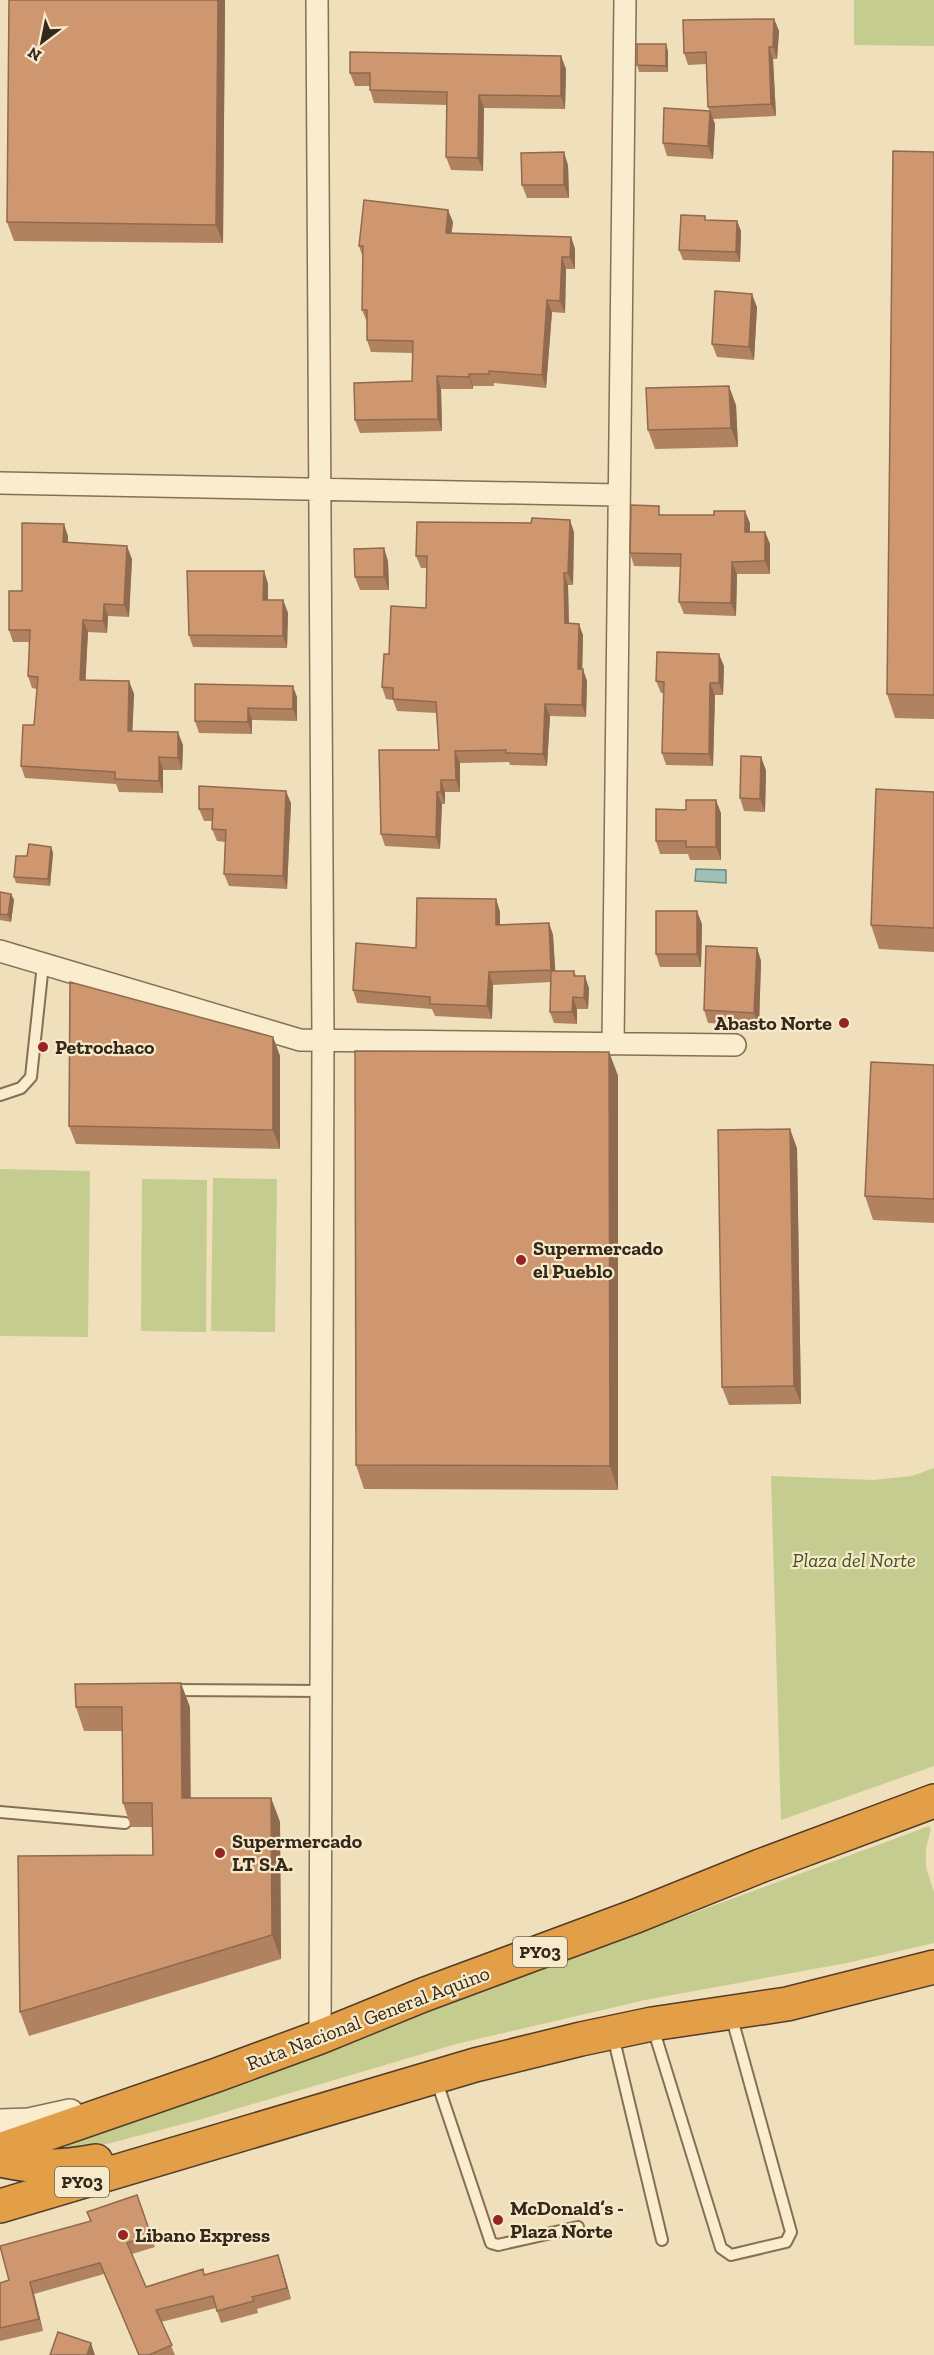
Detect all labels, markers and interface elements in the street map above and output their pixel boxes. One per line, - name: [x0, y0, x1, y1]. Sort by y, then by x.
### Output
- north arrow: [12, 12, 72, 72]
- text: N: [24, 43, 45, 66]
- place label: Abasto Norte: [714, 1011, 832, 1035]
- marker: Abasto Norte: [837, 1016, 851, 1030]
- place label: Petrochaco: [55, 1035, 155, 1059]
- marker: Petrochaco: [36, 1040, 50, 1054]
- place label: Supermercado el Pueblo: [533, 1236, 664, 1283]
- marker: Supermercado el Pueblo: [514, 1253, 528, 1267]
- park label: Plaza del Norte: [792, 1548, 916, 1572]
- place label: Supermercado LT S.A.: [232, 1829, 363, 1876]
- marker: Supermercado LT S.A.: [213, 1846, 227, 1860]
- road number: PY03: [513, 1937, 567, 1967]
- street label: Ruta Nacional General Aquino: [243, 1960, 493, 2076]
- road number: PY03: [55, 2167, 109, 2197]
- place label: McDonald’s - Plaza Norte: [510, 2196, 624, 2243]
- marker: McDonald’s - Plaza Norte: [491, 2213, 505, 2227]
- place label: Libano Express: [135, 2223, 270, 2247]
- marker: Libano Express: [116, 2228, 130, 2242]

